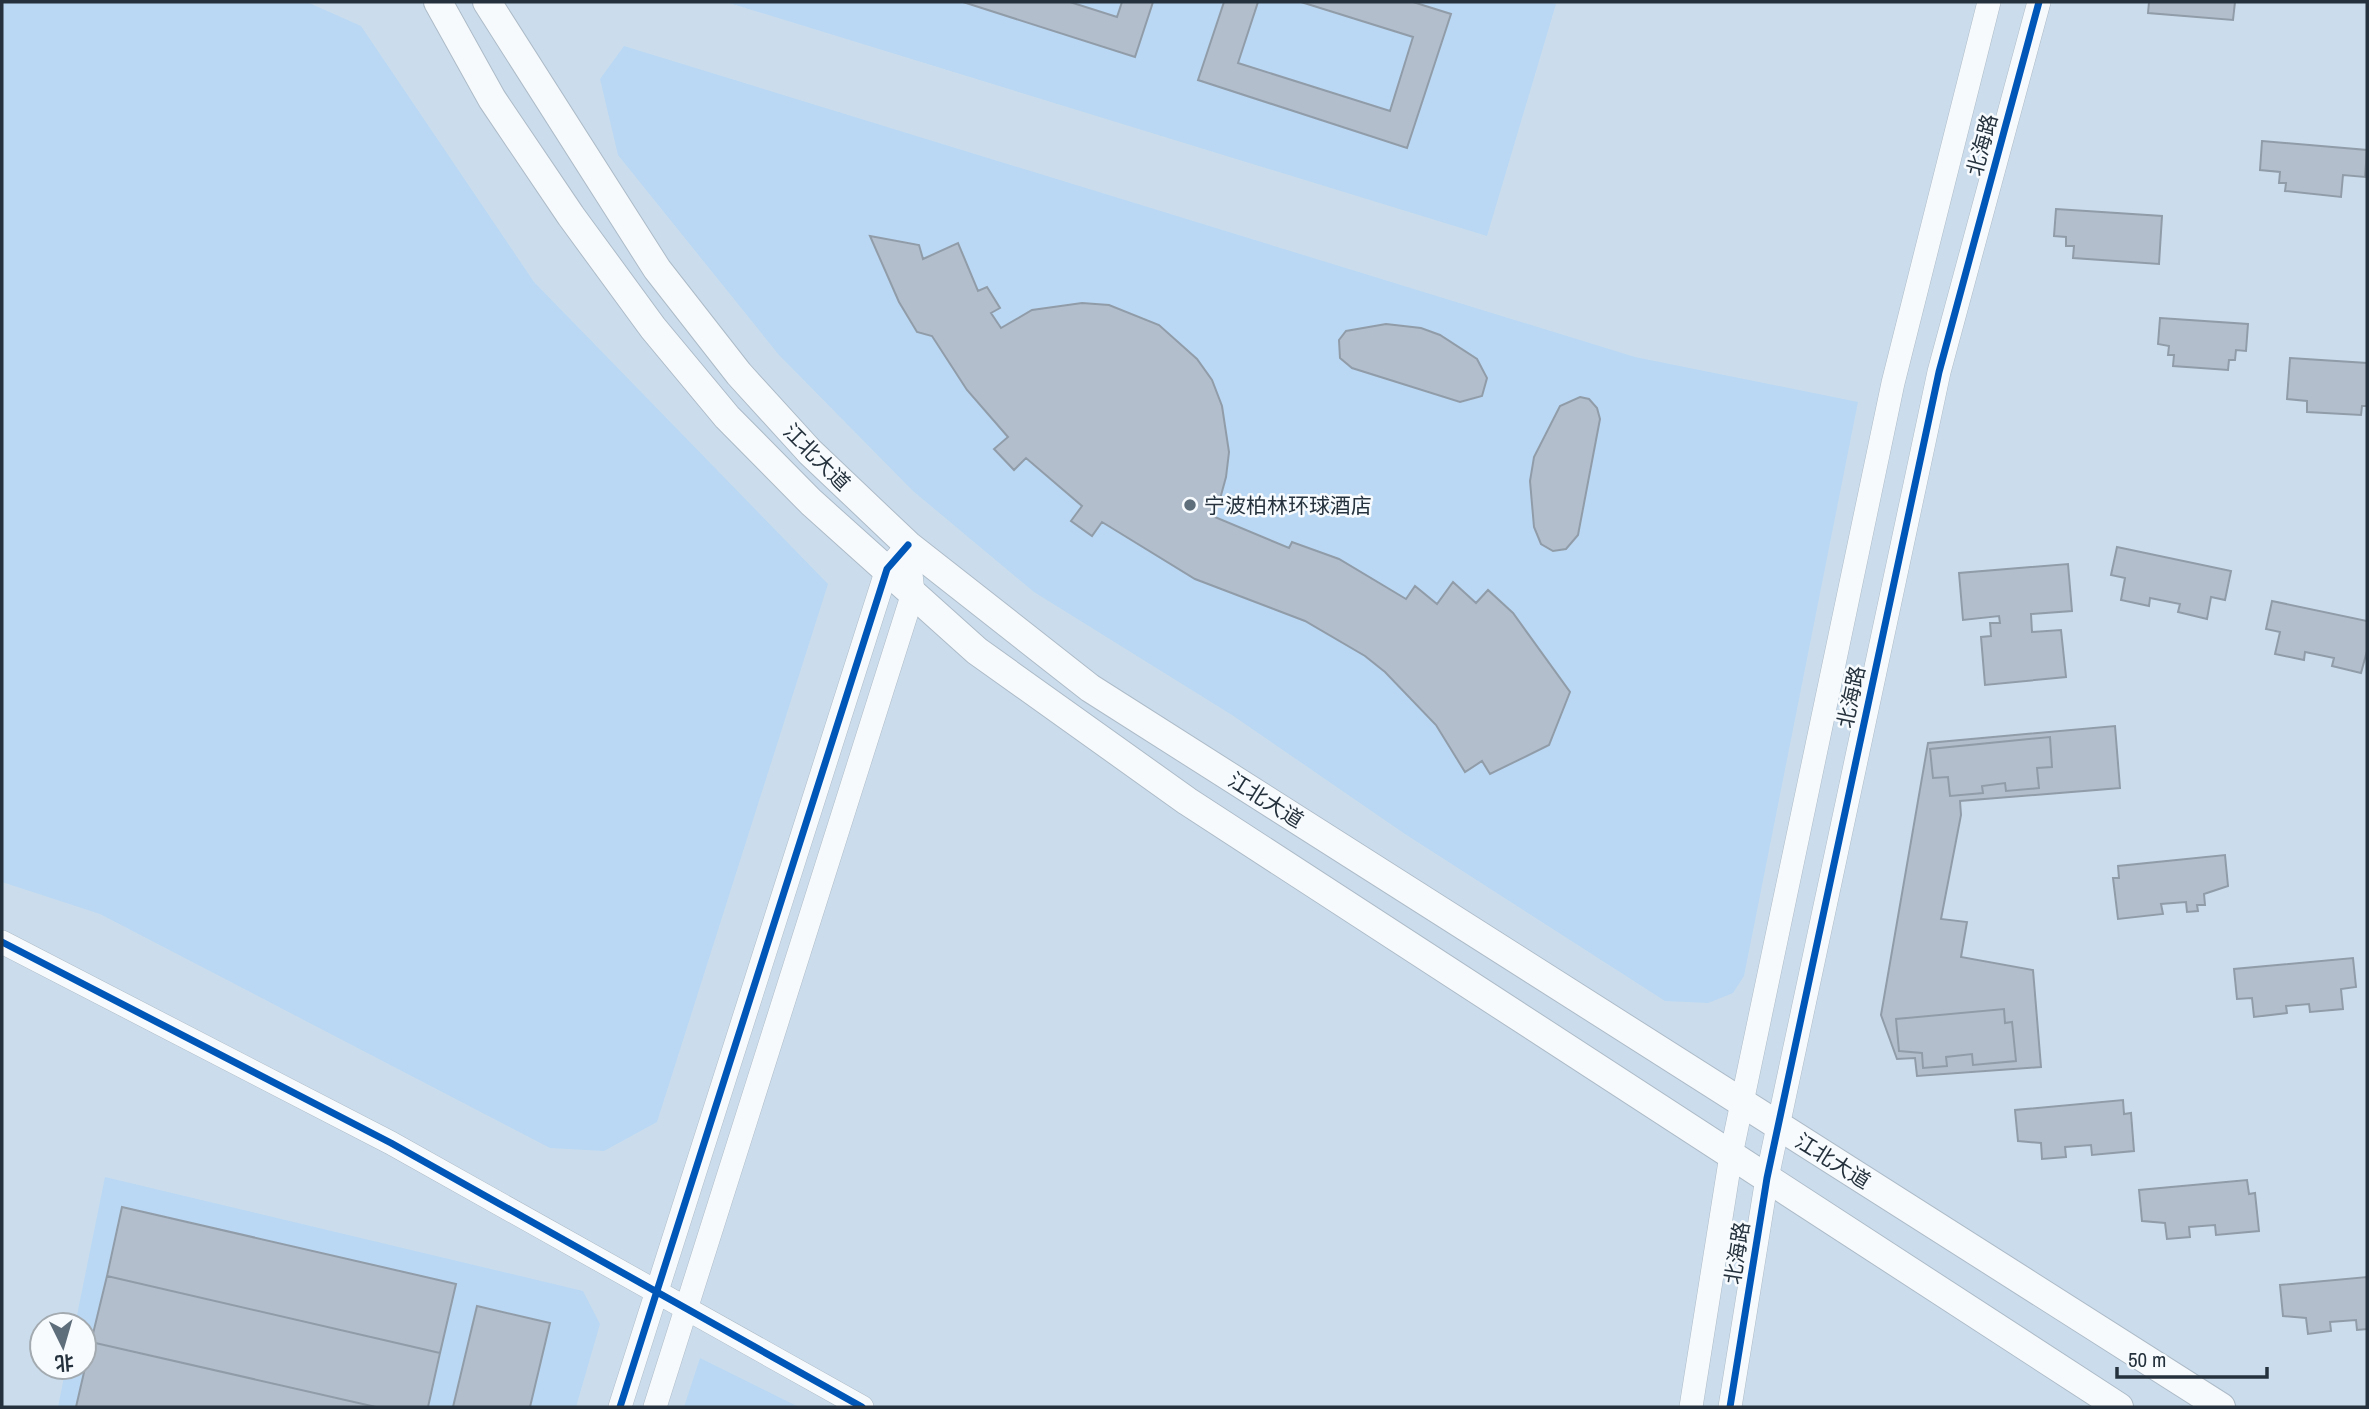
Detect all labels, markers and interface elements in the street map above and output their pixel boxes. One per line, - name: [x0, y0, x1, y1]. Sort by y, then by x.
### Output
- street label: 北海路: [1960, 111, 2004, 179]
- street label: 江北大道: [777, 417, 857, 497]
- place label: 宁波柏林环球酒店: [1204, 491, 1372, 520]
- marker: 宁波柏林环球酒店: [1182, 497, 1198, 513]
- street label: 北海路: [1830, 663, 1872, 731]
- street label: 江北大道: [1223, 765, 1309, 835]
- street label: 江北大道: [1790, 1126, 1876, 1196]
- street label: 北海路: [1718, 1220, 1756, 1286]
- north arrow: [28, 1311, 98, 1381]
- scale bar: [2117, 1336, 2268, 1380]
- text: 50 m: [2128, 1345, 2166, 1374]
- text: 北: [54, 1349, 75, 1377]

